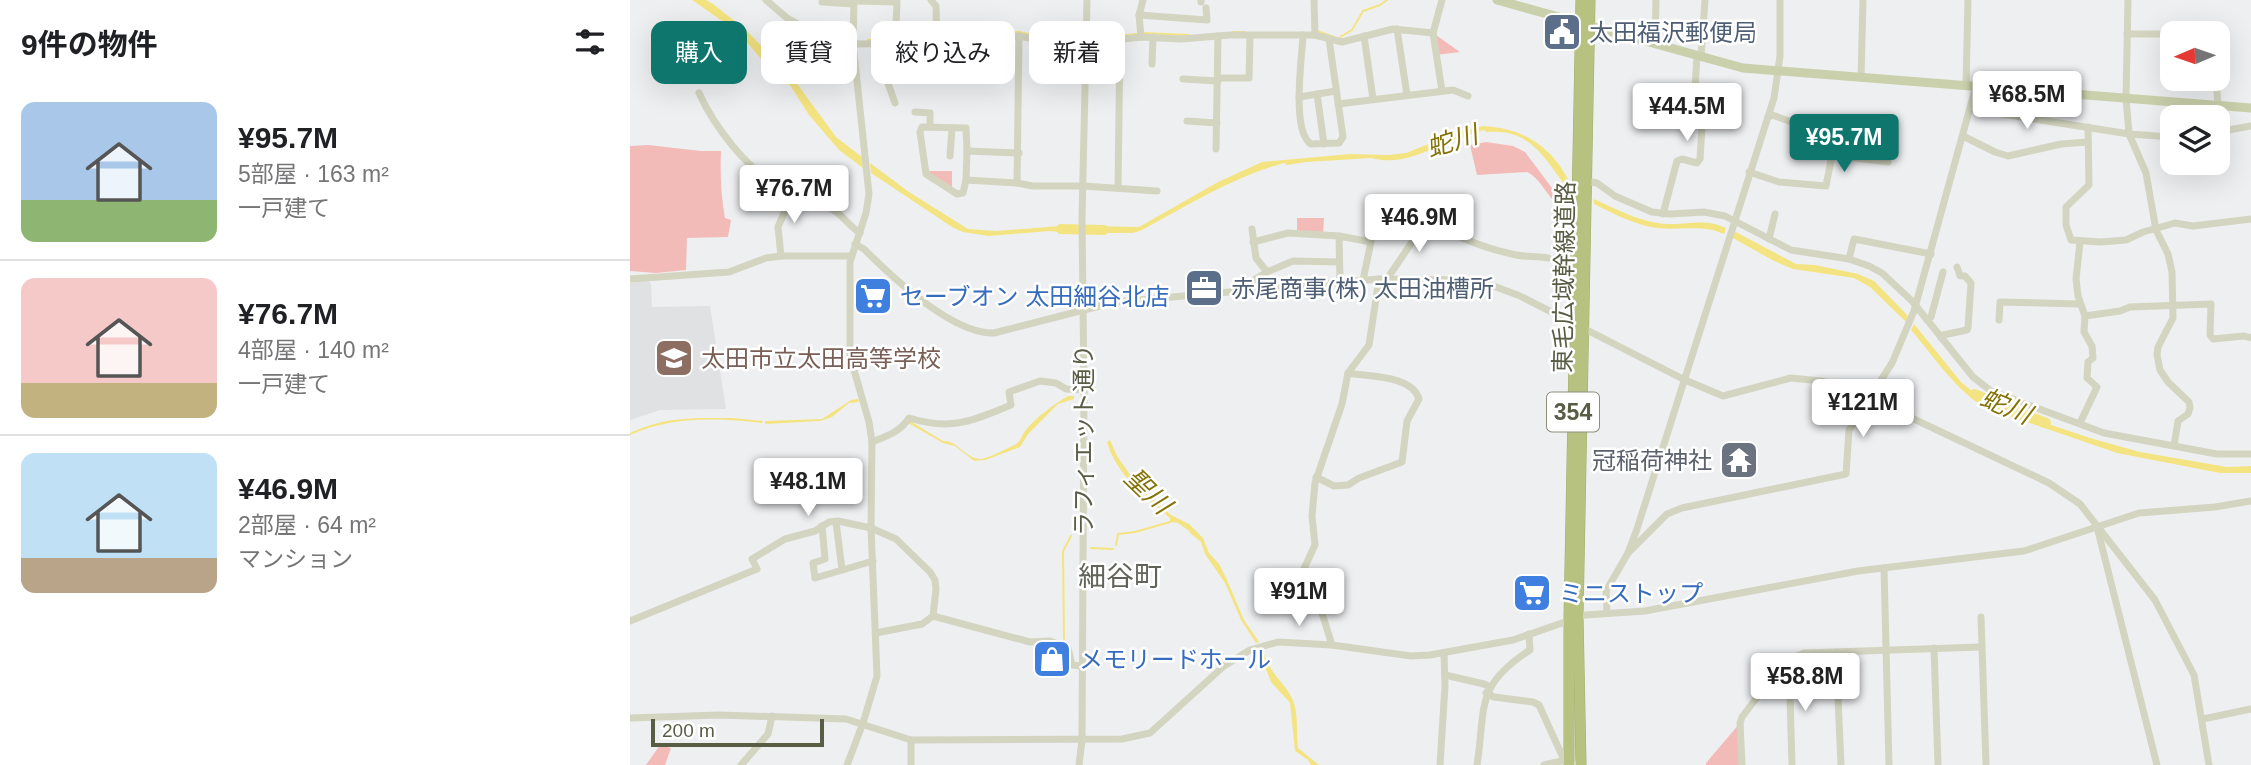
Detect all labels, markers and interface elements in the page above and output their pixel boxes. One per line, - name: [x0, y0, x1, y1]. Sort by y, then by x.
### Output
- public building icon: 太田福沢郵便局: [1541, 11, 1583, 53]
- place label: 太田福沢郵便局: [1589, 19, 1757, 46]
- chip: 購入: [651, 21, 747, 84]
- chip: 賃貸: [761, 21, 857, 84]
- chip: 絞り込み: [871, 21, 1015, 84]
- chip: 新着: [1029, 21, 1125, 84]
- north arrow: [2160, 21, 2230, 91]
- map controls: [2160, 21, 2230, 175]
- icon: filters: [571, 23, 609, 61]
- text: 9件の物件: [21, 28, 158, 61]
- pin: ¥68.5M: [1970, 72, 2084, 131]
- text: ¥68.5M: [1989, 81, 2065, 107]
- pin: ¥44.5M: [1630, 83, 1744, 143]
- text: ¥44.5M: [1649, 93, 1725, 119]
- button: layers: [2160, 105, 2230, 175]
- pin: ¥95.7M: [1787, 114, 1901, 174]
- water label: 蛇川: [1423, 118, 1484, 163]
- text: ¥95.7M: [238, 121, 338, 154]
- text: ¥95.7M: [1806, 124, 1882, 150]
- icon: home: [77, 130, 161, 214]
- text: 5部屋 · 163 m²: [238, 161, 389, 187]
- pin: ¥76.7M: [737, 166, 851, 225]
- text: ¥76.7M: [756, 175, 832, 201]
- street label: 東毛広域幹線道路: [1549, 181, 1579, 373]
- pin: ¥46.9M: [1362, 194, 1476, 254]
- text: 一戸建て: [238, 195, 330, 221]
- text: ¥46.9M: [1381, 204, 1457, 230]
- office icon: 赤尾商事(株) 太田油槽所: [1183, 267, 1225, 309]
- supermarket icon: セーブオン 太田細谷北店: [852, 275, 894, 317]
- place label: 赤尾商事(株) 太田油槽所: [1231, 275, 1494, 302]
- place label: セーブオン 太田細谷北店: [900, 283, 1169, 310]
- text: ¥76.7M: [238, 297, 338, 330]
- icon: home: [77, 306, 161, 390]
- text: 4部屋 · 140 m²: [238, 337, 389, 363]
- school or university icon: 太田市立太田高等学校: [653, 337, 695, 379]
- street label: ラフィエット通り: [1070, 344, 1097, 536]
- place label: 太田市立太田高等学校: [701, 345, 941, 372]
- text: 一戸建て: [238, 371, 330, 397]
- pin: ¥121M: [1814, 380, 1912, 439]
- water label: 蛇川: [1976, 382, 2039, 431]
- text: ¥121M: [1828, 389, 1898, 415]
- road number: 354: [1547, 392, 1599, 432]
- temple icon: 冠稲荷神社: [1718, 439, 1760, 481]
- place label: 冠稲荷神社: [1592, 447, 1712, 474]
- pin: ¥48.1M: [751, 458, 865, 518]
- water label: 聖川: [1119, 462, 1179, 522]
- text: ¥48.1M: [770, 468, 846, 494]
- text: ¥46.9M: [238, 472, 338, 505]
- icon: home: [77, 481, 161, 565]
- text: 2部屋 · 64 m²: [238, 512, 376, 538]
- text: マンション: [238, 546, 353, 572]
- district label: 細谷町: [1078, 561, 1162, 592]
- pin: ¥91M: [1258, 568, 1340, 628]
- supermarket icon: ミニストップ: [1511, 572, 1553, 614]
- text: ¥91M: [1270, 578, 1328, 604]
- place label: ミニストップ: [1559, 580, 1703, 607]
- shop icon: メモリードホール: [1031, 638, 1073, 680]
- place label: メモリードホール: [1079, 646, 1271, 673]
- pin: ¥58.8M: [1748, 654, 1862, 713]
- text: ¥58.8M: [1767, 663, 1843, 689]
- scale bar: [651, 716, 824, 748]
- text: 200 m: [662, 720, 715, 741]

